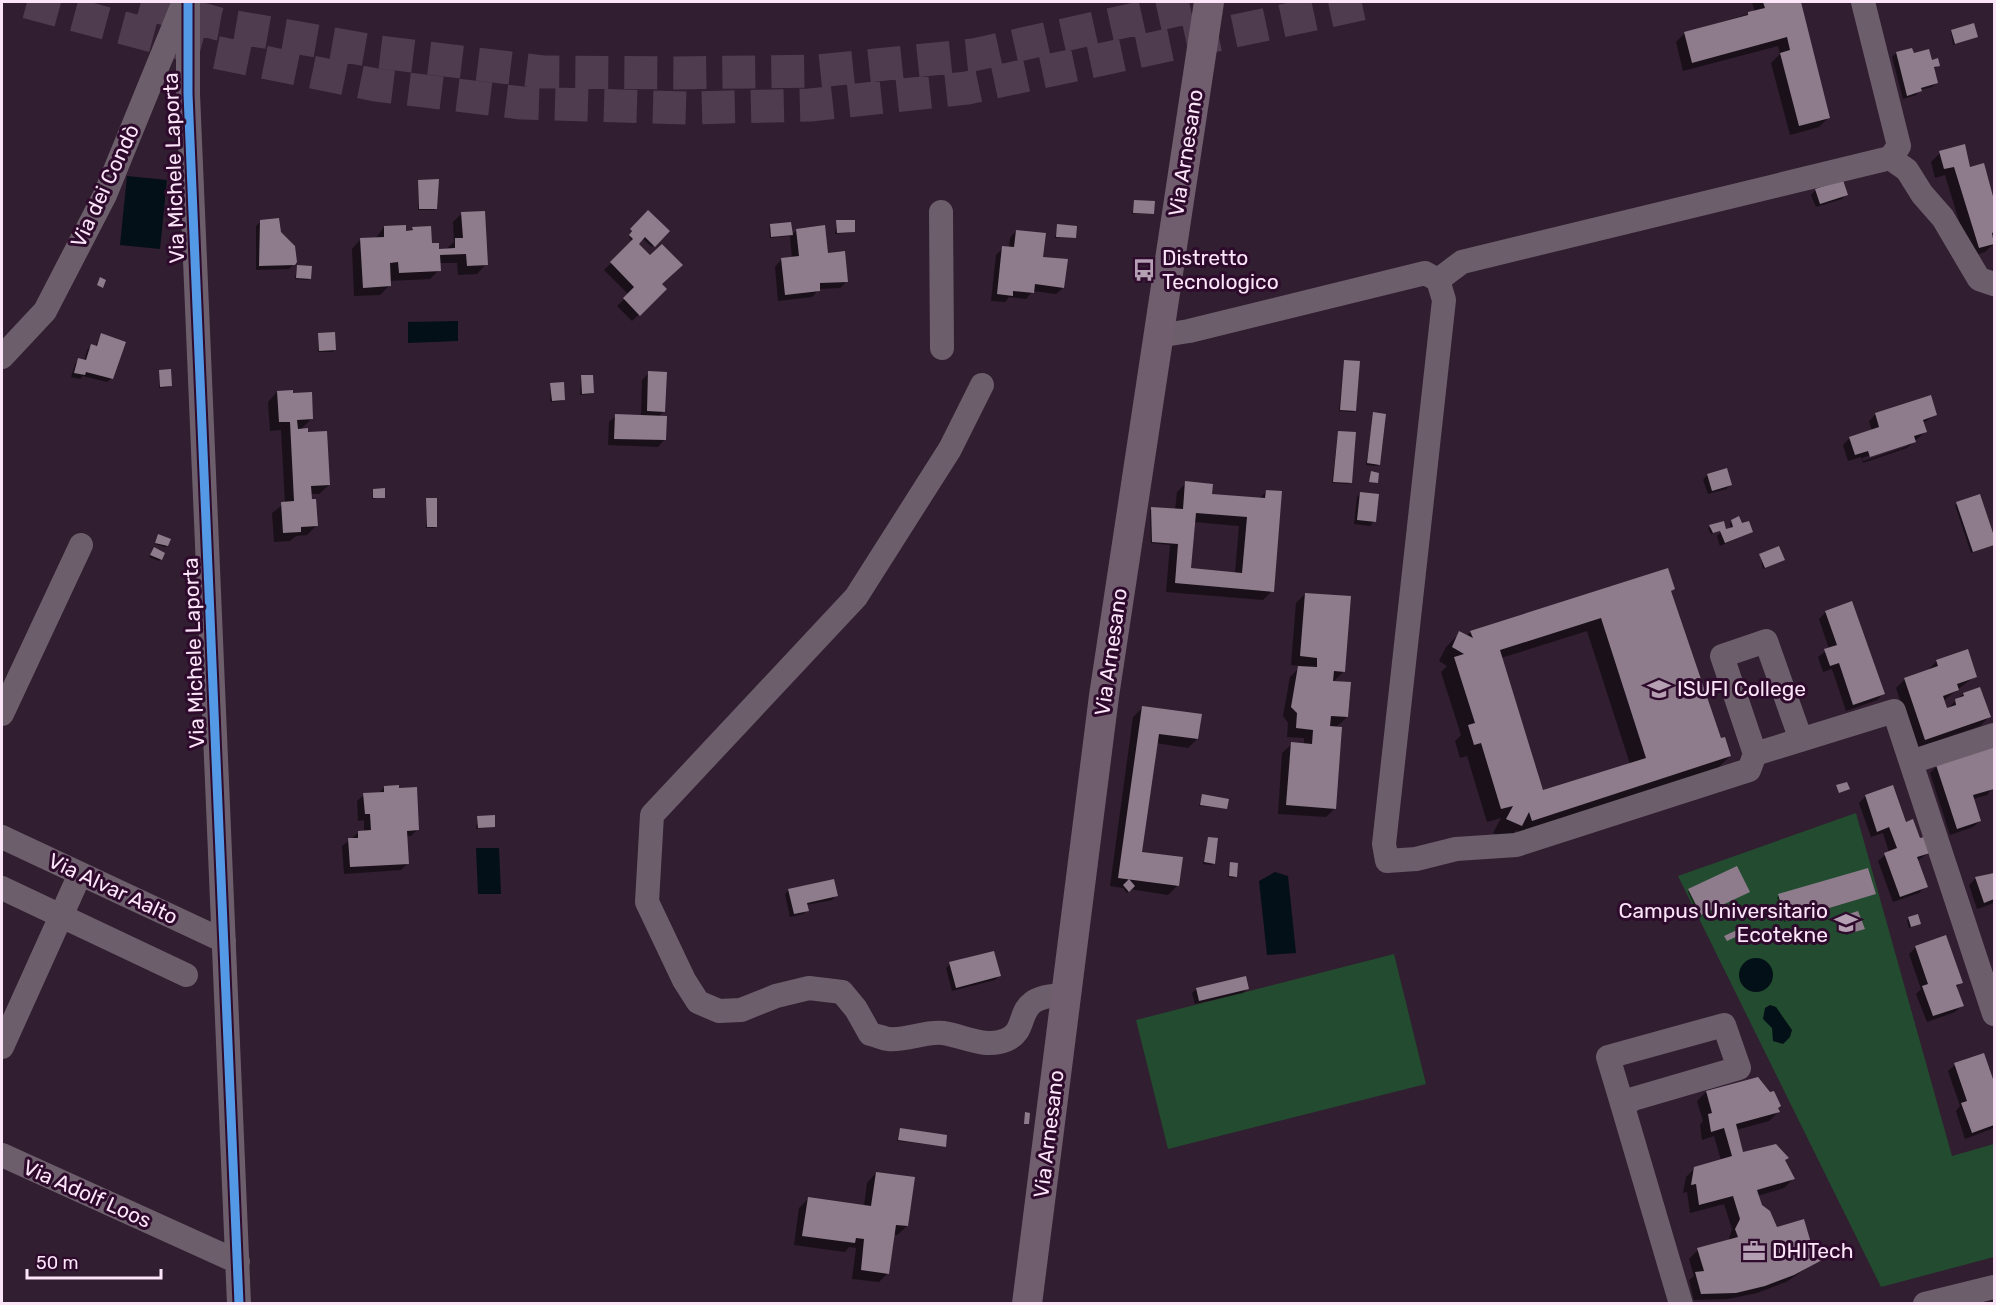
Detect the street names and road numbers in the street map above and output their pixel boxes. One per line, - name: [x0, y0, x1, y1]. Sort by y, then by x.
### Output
- street label: Via Michele Laporta: [158, 72, 189, 264]
- street label: Via Arnesano: [1163, 87, 1208, 218]
- street label: Via dei Condò: [65, 120, 144, 251]
- street label: Via Michele Laporta: [178, 557, 209, 749]
- street label: Via Arnesano: [1089, 587, 1132, 717]
- street label: Via Alvar Aalto: [44, 848, 182, 929]
- street label: Via Arnesano: [1028, 1069, 1069, 1199]
- street label: Via Adolf Loos: [19, 1154, 155, 1233]

